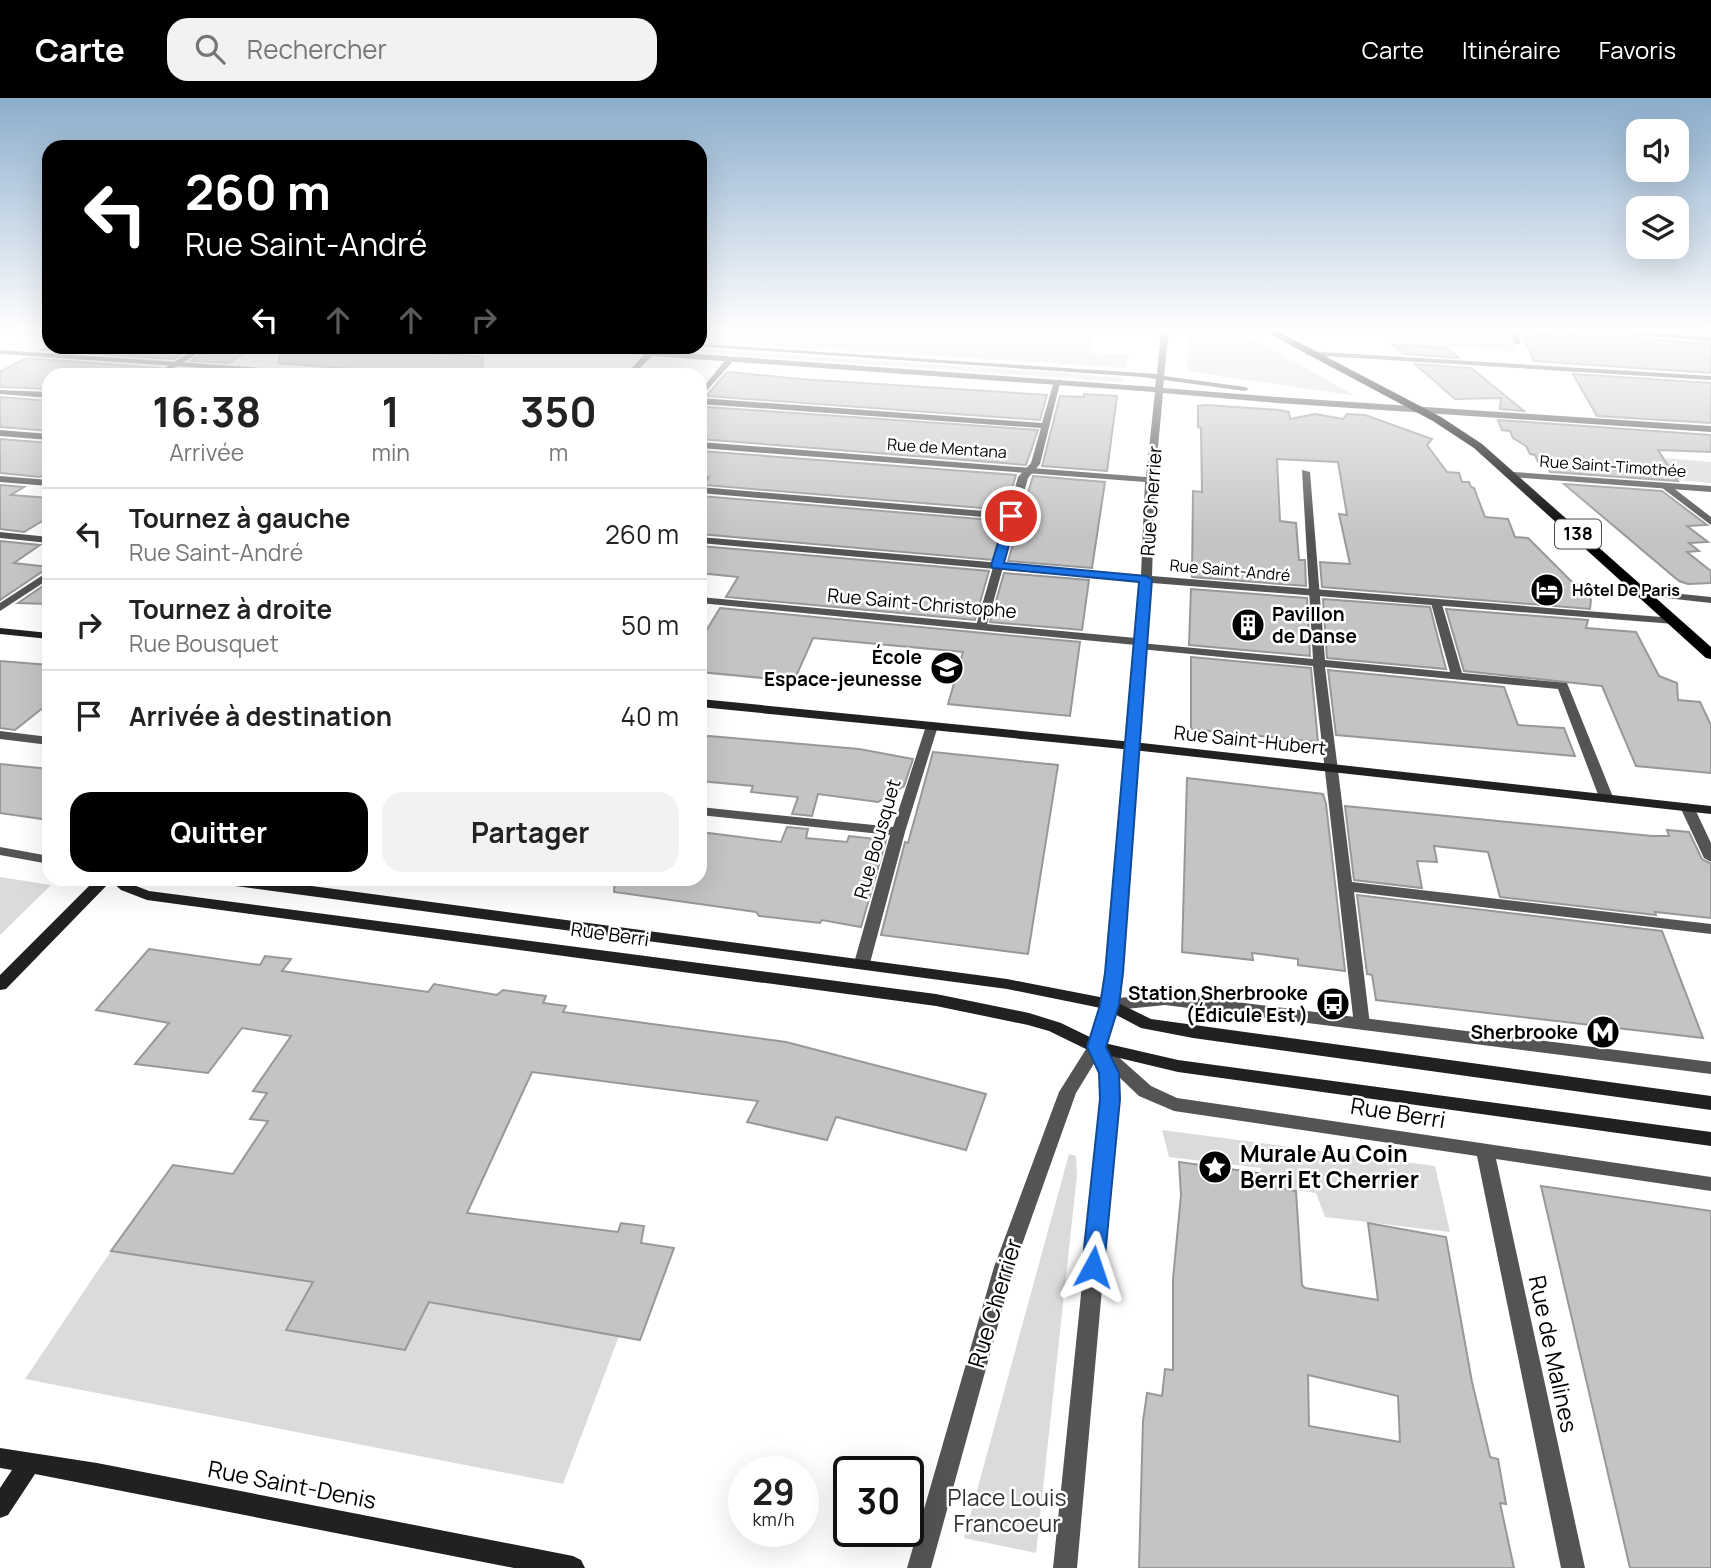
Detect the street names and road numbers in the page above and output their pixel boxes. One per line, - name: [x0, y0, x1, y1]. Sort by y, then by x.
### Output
- street label: Rue de Mentana: [886, 433, 1008, 463]
- street label: Rue Cherrier: [1134, 445, 1168, 557]
- street label: Rue Saint-Timothée: [1539, 450, 1687, 482]
- road number: 138: [1555, 520, 1601, 548]
- street label: Rue Saint-André: [1169, 554, 1291, 586]
- street label: Rue Saint-Christophe: [826, 582, 1018, 624]
- street label: Rue Saint-Hubert: [1173, 719, 1327, 761]
- street label: Rue Bousquet: [847, 776, 907, 902]
- street label: Rue Berri: [569, 916, 651, 952]
- street label: Rue Berri: [1348, 1089, 1448, 1135]
- street label: Rue Cherrier: [959, 1234, 1029, 1371]
- street label: Rue de Malines: [1522, 1272, 1586, 1435]
- street label: Rue Saint-Denis: [205, 1452, 379, 1516]

